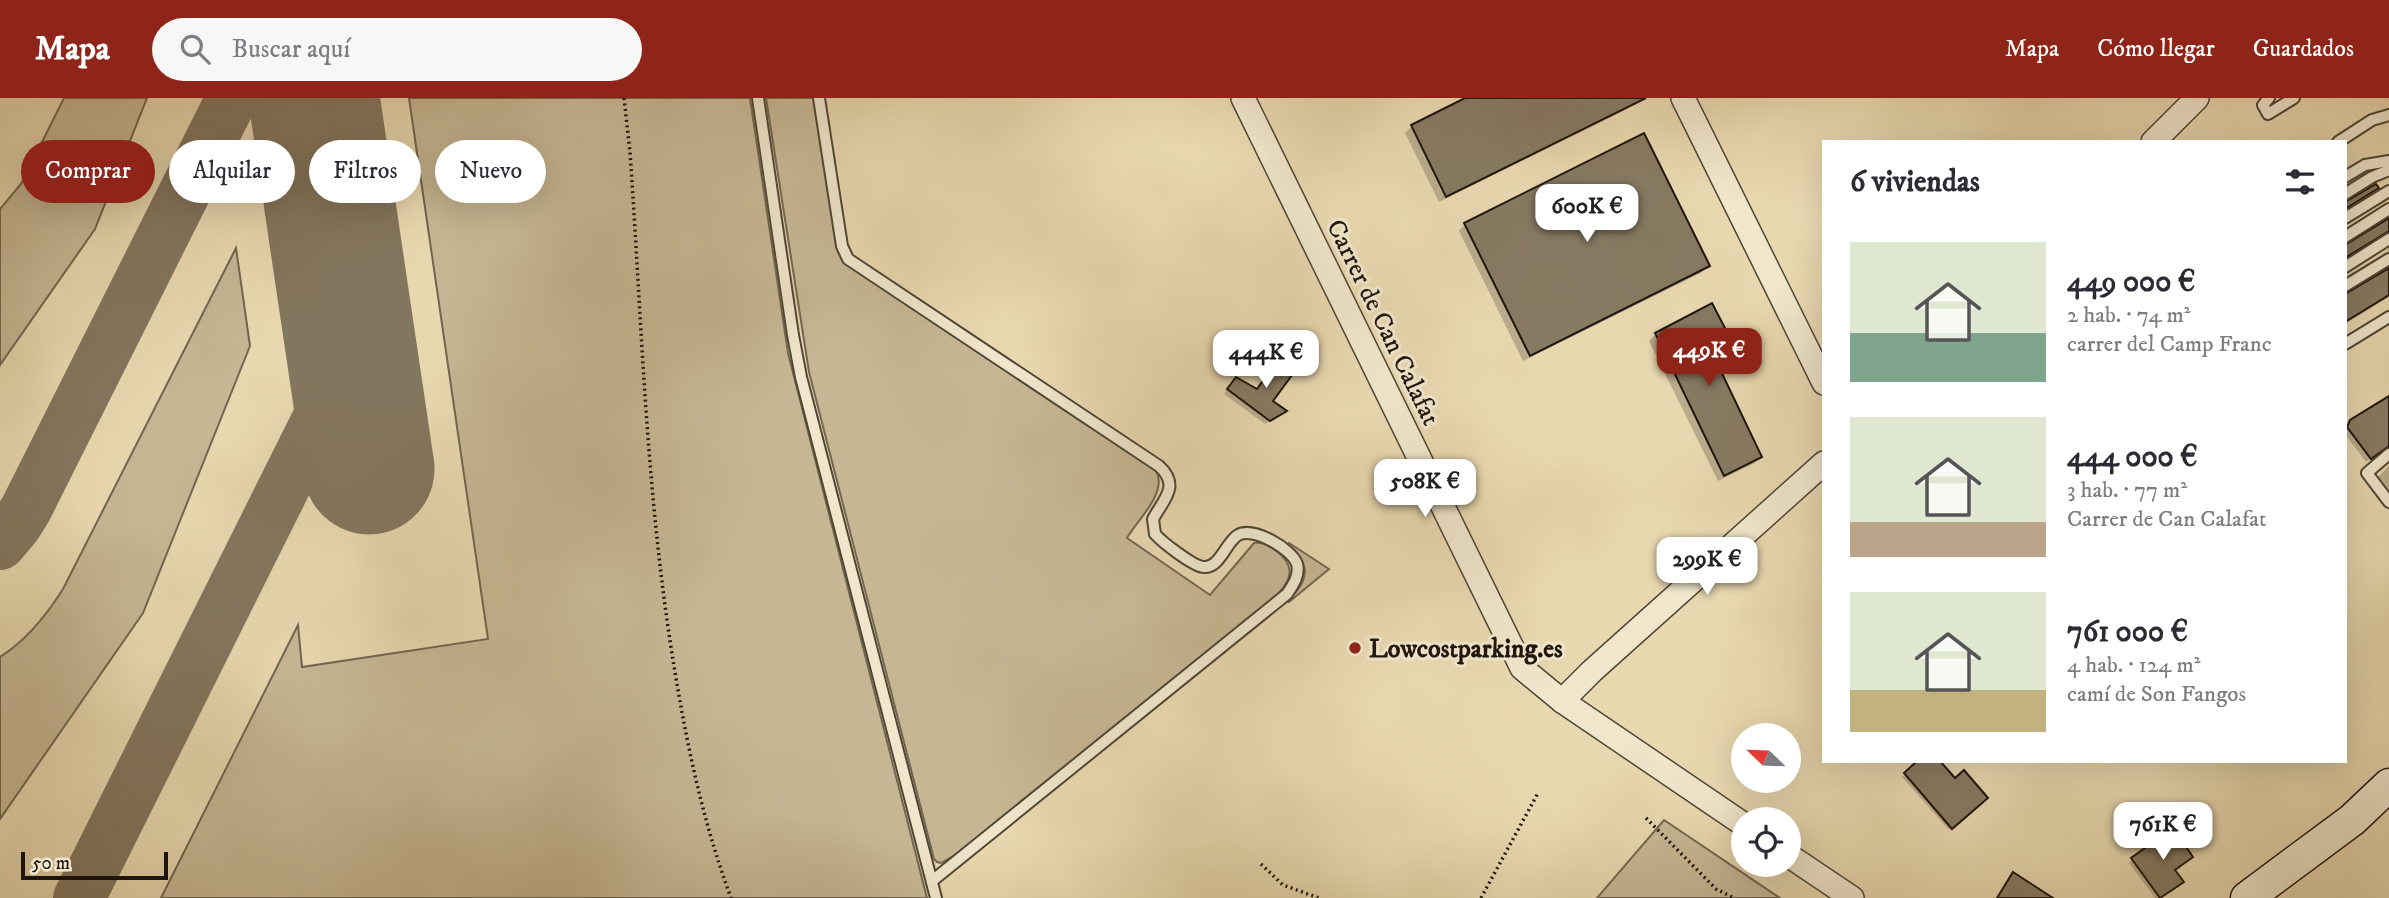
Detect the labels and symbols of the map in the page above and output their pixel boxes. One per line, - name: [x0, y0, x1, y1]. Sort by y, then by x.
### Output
- pin: 600K €: [1530, 184, 1644, 244]
- street label: Carrer de Can Calafat: [1318, 214, 1447, 431]
- pin: 449K €: [1652, 328, 1766, 388]
- pin: 444K €: [1209, 330, 1323, 390]
- pin: 508K €: [1368, 460, 1482, 519]
- pin: 299K €: [1650, 538, 1764, 597]
- place label: Lowcostparking.es: [1369, 633, 1563, 666]
- marker: Lowcostparking.es: [1347, 640, 1363, 656]
- north arrow: [1731, 723, 1801, 793]
- pin: 761K €: [2106, 802, 2220, 862]
- scale bar: [21, 849, 168, 881]

